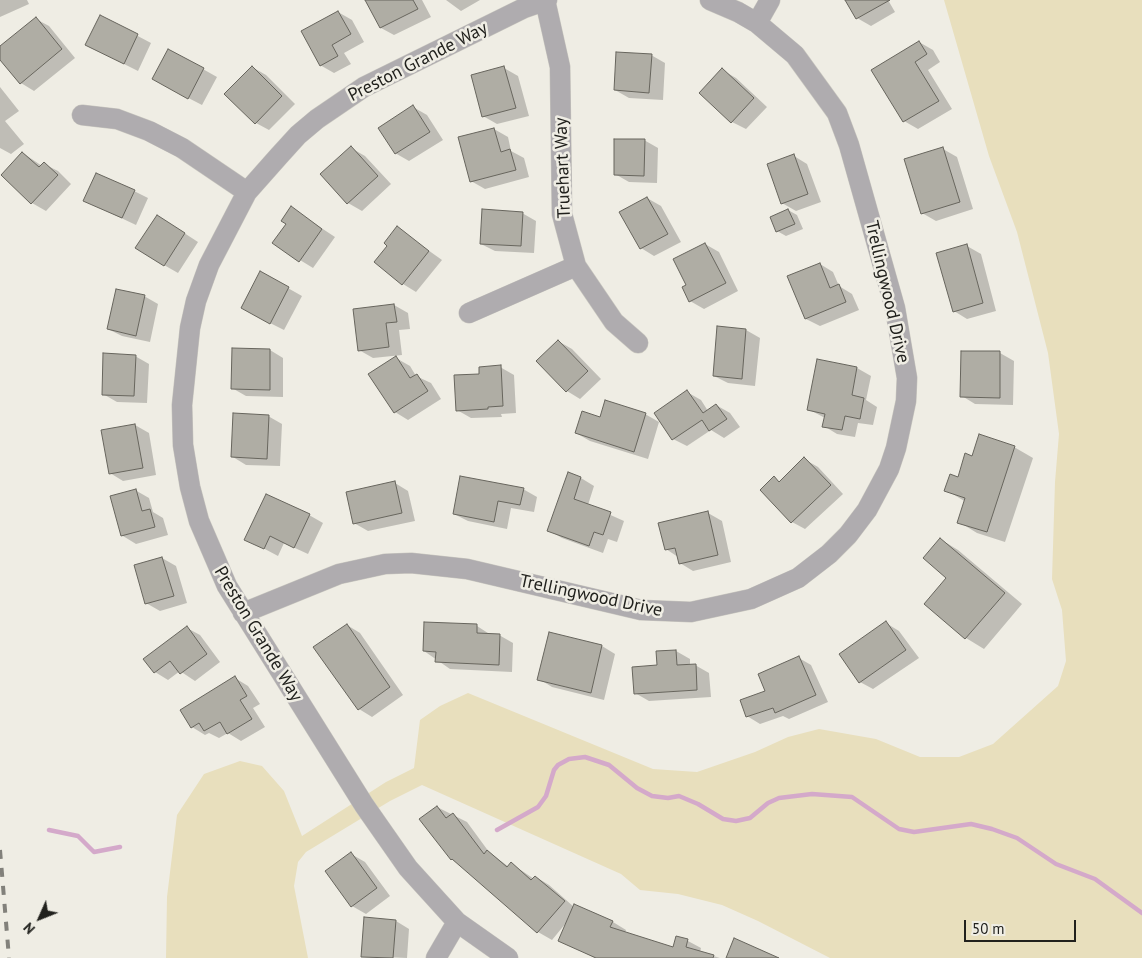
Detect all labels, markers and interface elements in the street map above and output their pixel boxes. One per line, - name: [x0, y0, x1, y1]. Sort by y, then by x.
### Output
- street label: Preston Grande Way: [345, 18, 491, 106]
- street label: Truehart Way: [550, 117, 576, 219]
- street label: Trellingwood Drive: [860, 219, 914, 365]
- street label: Preston Grande Way: [209, 563, 307, 705]
- street label: Trellingwood Drive: [518, 570, 664, 622]
- north arrow: [15, 893, 65, 943]
- scale bar: [967, 910, 1080, 942]
- text: N: [20, 919, 39, 938]
- text: 50 m: [972, 919, 1005, 938]

